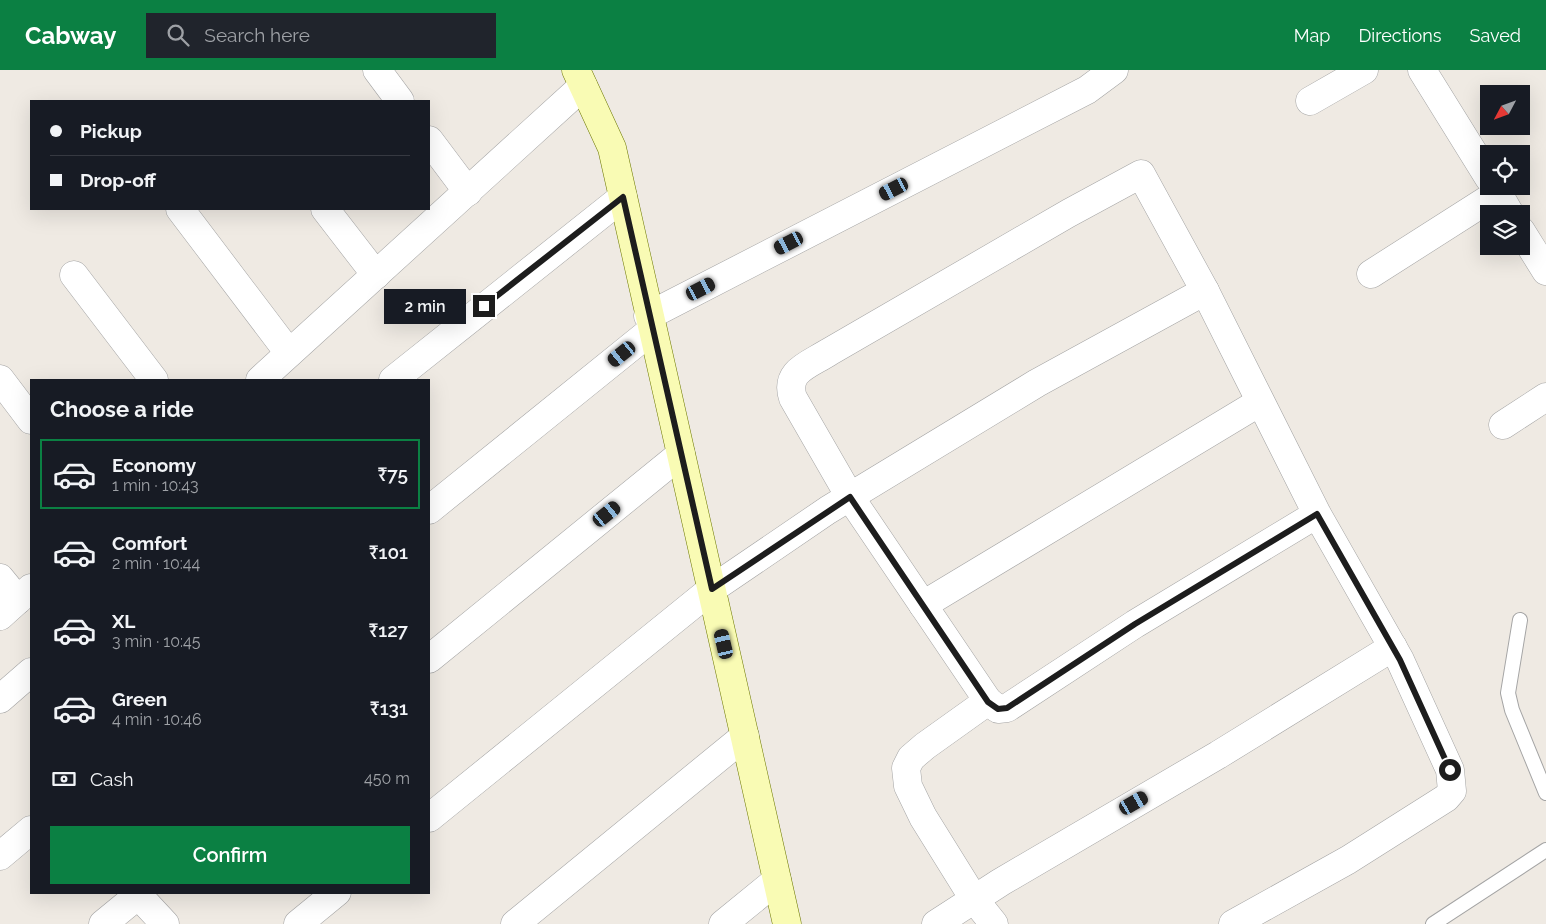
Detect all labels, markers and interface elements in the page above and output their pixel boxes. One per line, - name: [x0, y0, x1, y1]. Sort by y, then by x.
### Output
- search box: [146, 13, 496, 58]
- text: Cabway: [25, 21, 116, 50]
- icon: search: [164, 21, 192, 49]
- text: Search here: [204, 24, 310, 46]
- text: Map: [1294, 25, 1330, 46]
- text: Directions: [1358, 25, 1442, 46]
- text: Saved: [1470, 25, 1521, 46]
- north arrow: [1480, 85, 1530, 135]
- map controls: [1480, 85, 1530, 255]
- text: Pickup: [80, 120, 142, 142]
- button: locate: [1480, 145, 1530, 195]
- text: Drop-off: [80, 169, 156, 191]
- car: [877, 176, 910, 202]
- button: layers: [1480, 205, 1530, 255]
- car: [772, 230, 805, 256]
- car: [684, 276, 717, 302]
- callout: 2 min: [384, 288, 466, 324]
- route end: [473, 295, 495, 317]
- text: 2 min: [405, 297, 446, 316]
- car: [605, 339, 638, 369]
- text: Choose a ride: [50, 396, 194, 422]
- icon: car: [52, 452, 97, 497]
- text: Economy: [112, 454, 196, 476]
- text: ₹75: [378, 463, 408, 485]
- text: 1 min · 10:43: [112, 476, 199, 495]
- car: [590, 499, 623, 529]
- icon: car: [52, 530, 97, 575]
- text: Comfort: [112, 532, 187, 554]
- text: ₹101: [369, 541, 408, 563]
- text: 2 min · 10:44: [112, 554, 200, 573]
- icon: car: [52, 608, 97, 653]
- text: XL: [112, 610, 135, 632]
- text: ₹127: [368, 619, 408, 641]
- car: [713, 628, 734, 660]
- text: 3 min · 10:45: [112, 632, 200, 651]
- icon: car: [52, 686, 97, 731]
- text: Green: [112, 688, 167, 710]
- text: ₹131: [370, 697, 408, 719]
- text: 4 min · 10:46: [112, 710, 202, 729]
- route start: [1439, 759, 1461, 781]
- icon: cash: [50, 765, 78, 793]
- text: Cash: [90, 768, 134, 790]
- text: 450 m: [364, 769, 410, 788]
- car: [1117, 789, 1150, 817]
- button: Confirm: [50, 826, 410, 884]

